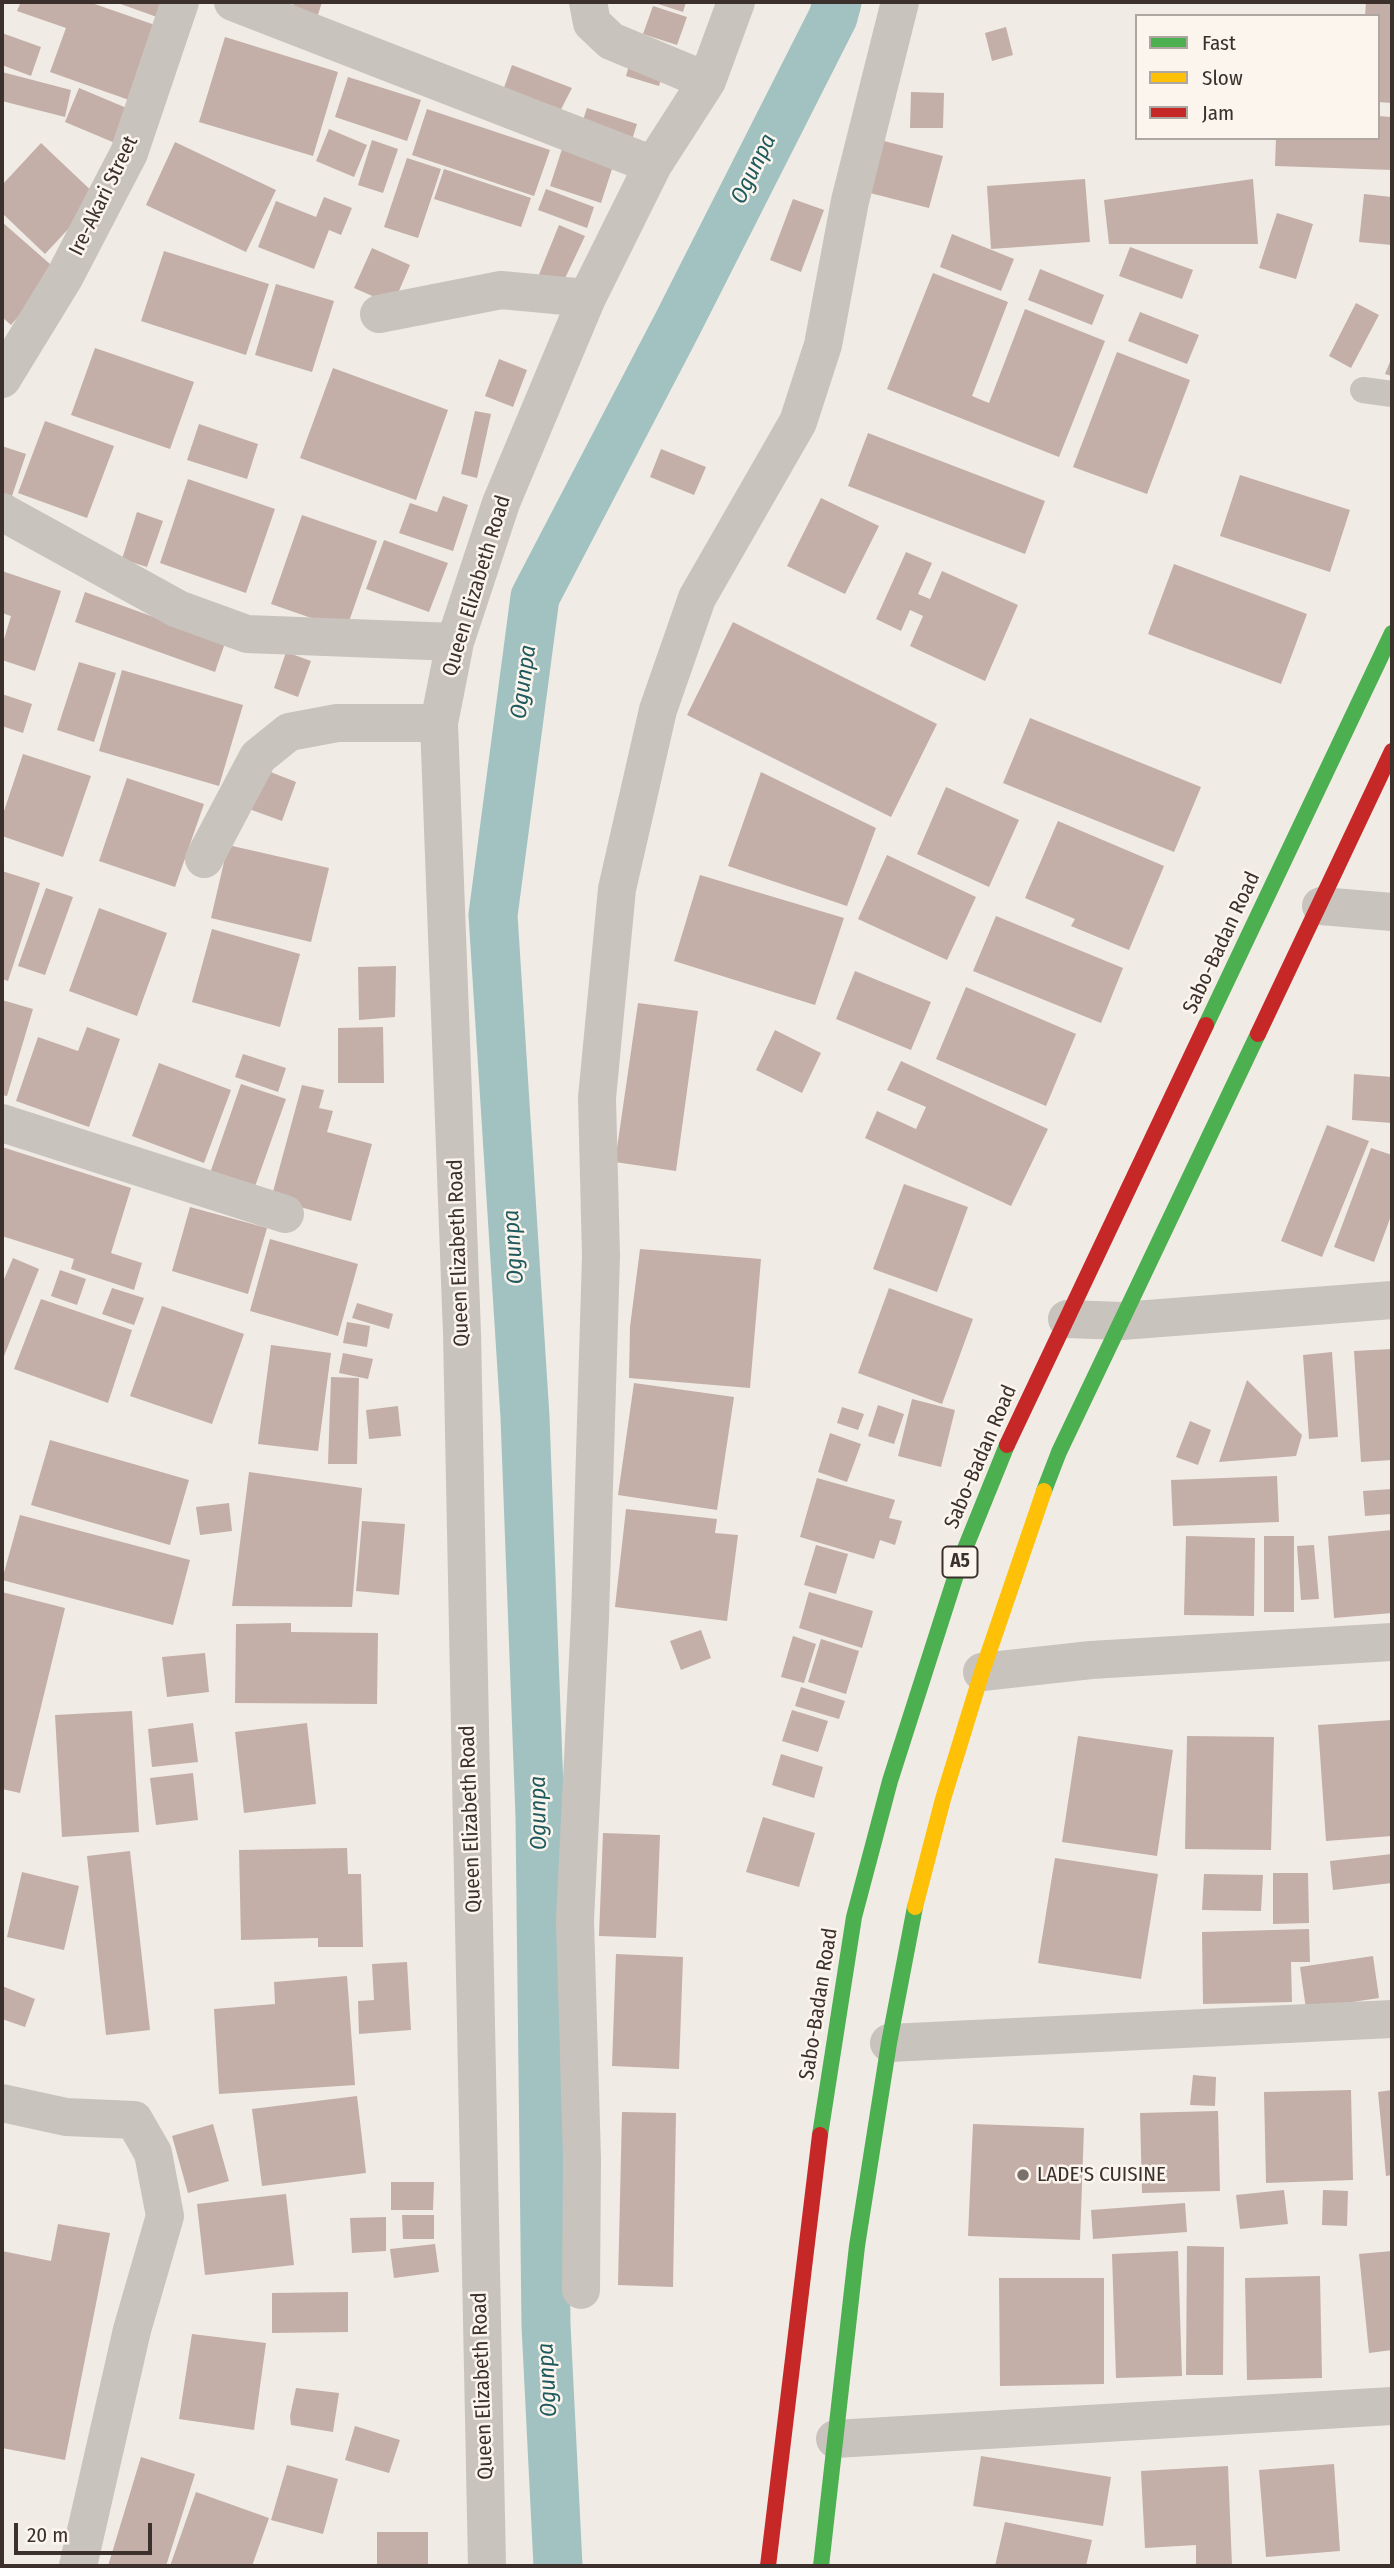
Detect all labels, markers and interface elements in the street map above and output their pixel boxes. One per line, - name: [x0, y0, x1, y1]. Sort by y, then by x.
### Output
- legend: [1135, 14, 1380, 140]
- text: Fast: [1202, 30, 1236, 56]
- text: Slow: [1202, 65, 1243, 91]
- text: Jam: [1202, 100, 1234, 126]
- water label: Ogunpa: [725, 130, 783, 208]
- street label: Ire-Akari Street: [64, 132, 144, 260]
- street label: Queen Elizabeth Road: [438, 493, 516, 679]
- water label: Ogunpa: [505, 643, 543, 721]
- street label: Sabo-Badan Road: [1178, 868, 1266, 1018]
- street label: Queen Elizabeth Road: [443, 1159, 475, 1347]
- water label: Ogunpa: [498, 1209, 530, 1285]
- street label: Sabo-Badan Road: [939, 1381, 1023, 1533]
- road number: A5: [942, 1546, 978, 1578]
- street label: Queen Elizabeth Road: [455, 1725, 487, 1913]
- water label: Ogunpa: [525, 1776, 553, 1850]
- street label: Sabo-Badan Road: [795, 1926, 843, 2082]
- place label: LADE'S CUISINE: [1037, 2162, 1166, 2188]
- marker: LADE'S CUISINE: [1015, 2167, 1031, 2183]
- street label: Queen Elizabeth Road: [467, 2292, 499, 2480]
- water label: Ogunpa: [532, 2342, 564, 2418]
- scale bar: [18, 2508, 156, 2552]
- text: 20 m: [27, 2522, 68, 2548]

